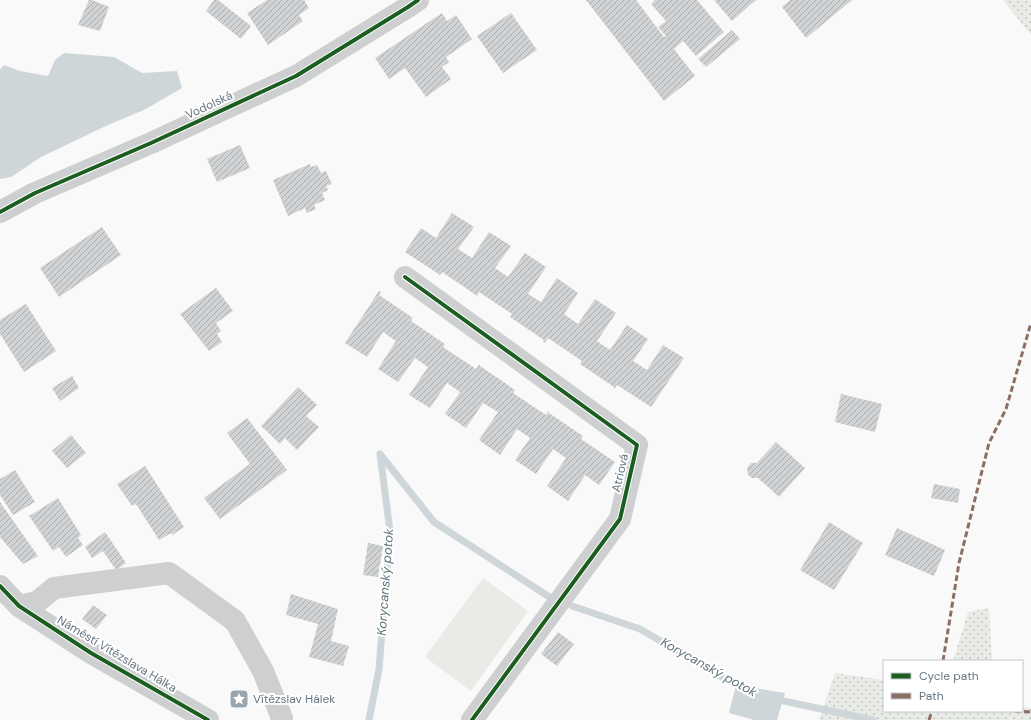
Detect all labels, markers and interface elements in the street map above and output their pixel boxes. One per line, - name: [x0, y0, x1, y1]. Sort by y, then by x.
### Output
- street label: Vodolská: [183, 87, 235, 123]
- street label: Atriová: [608, 452, 632, 494]
- water label: Korycanský potok: [373, 527, 397, 636]
- street label: Náměstí Vítězslava Hálka: [54, 612, 180, 696]
- water label: Korycanský potok: [658, 633, 761, 701]
- legend: [883, 660, 1023, 712]
- text: Cycle path: [919, 668, 979, 684]
- place icon: Vítězslav Hálek: [228, 688, 250, 710]
- text: Path: [919, 688, 944, 704]
- place label: Vítězslav Hálek: [253, 691, 335, 707]

